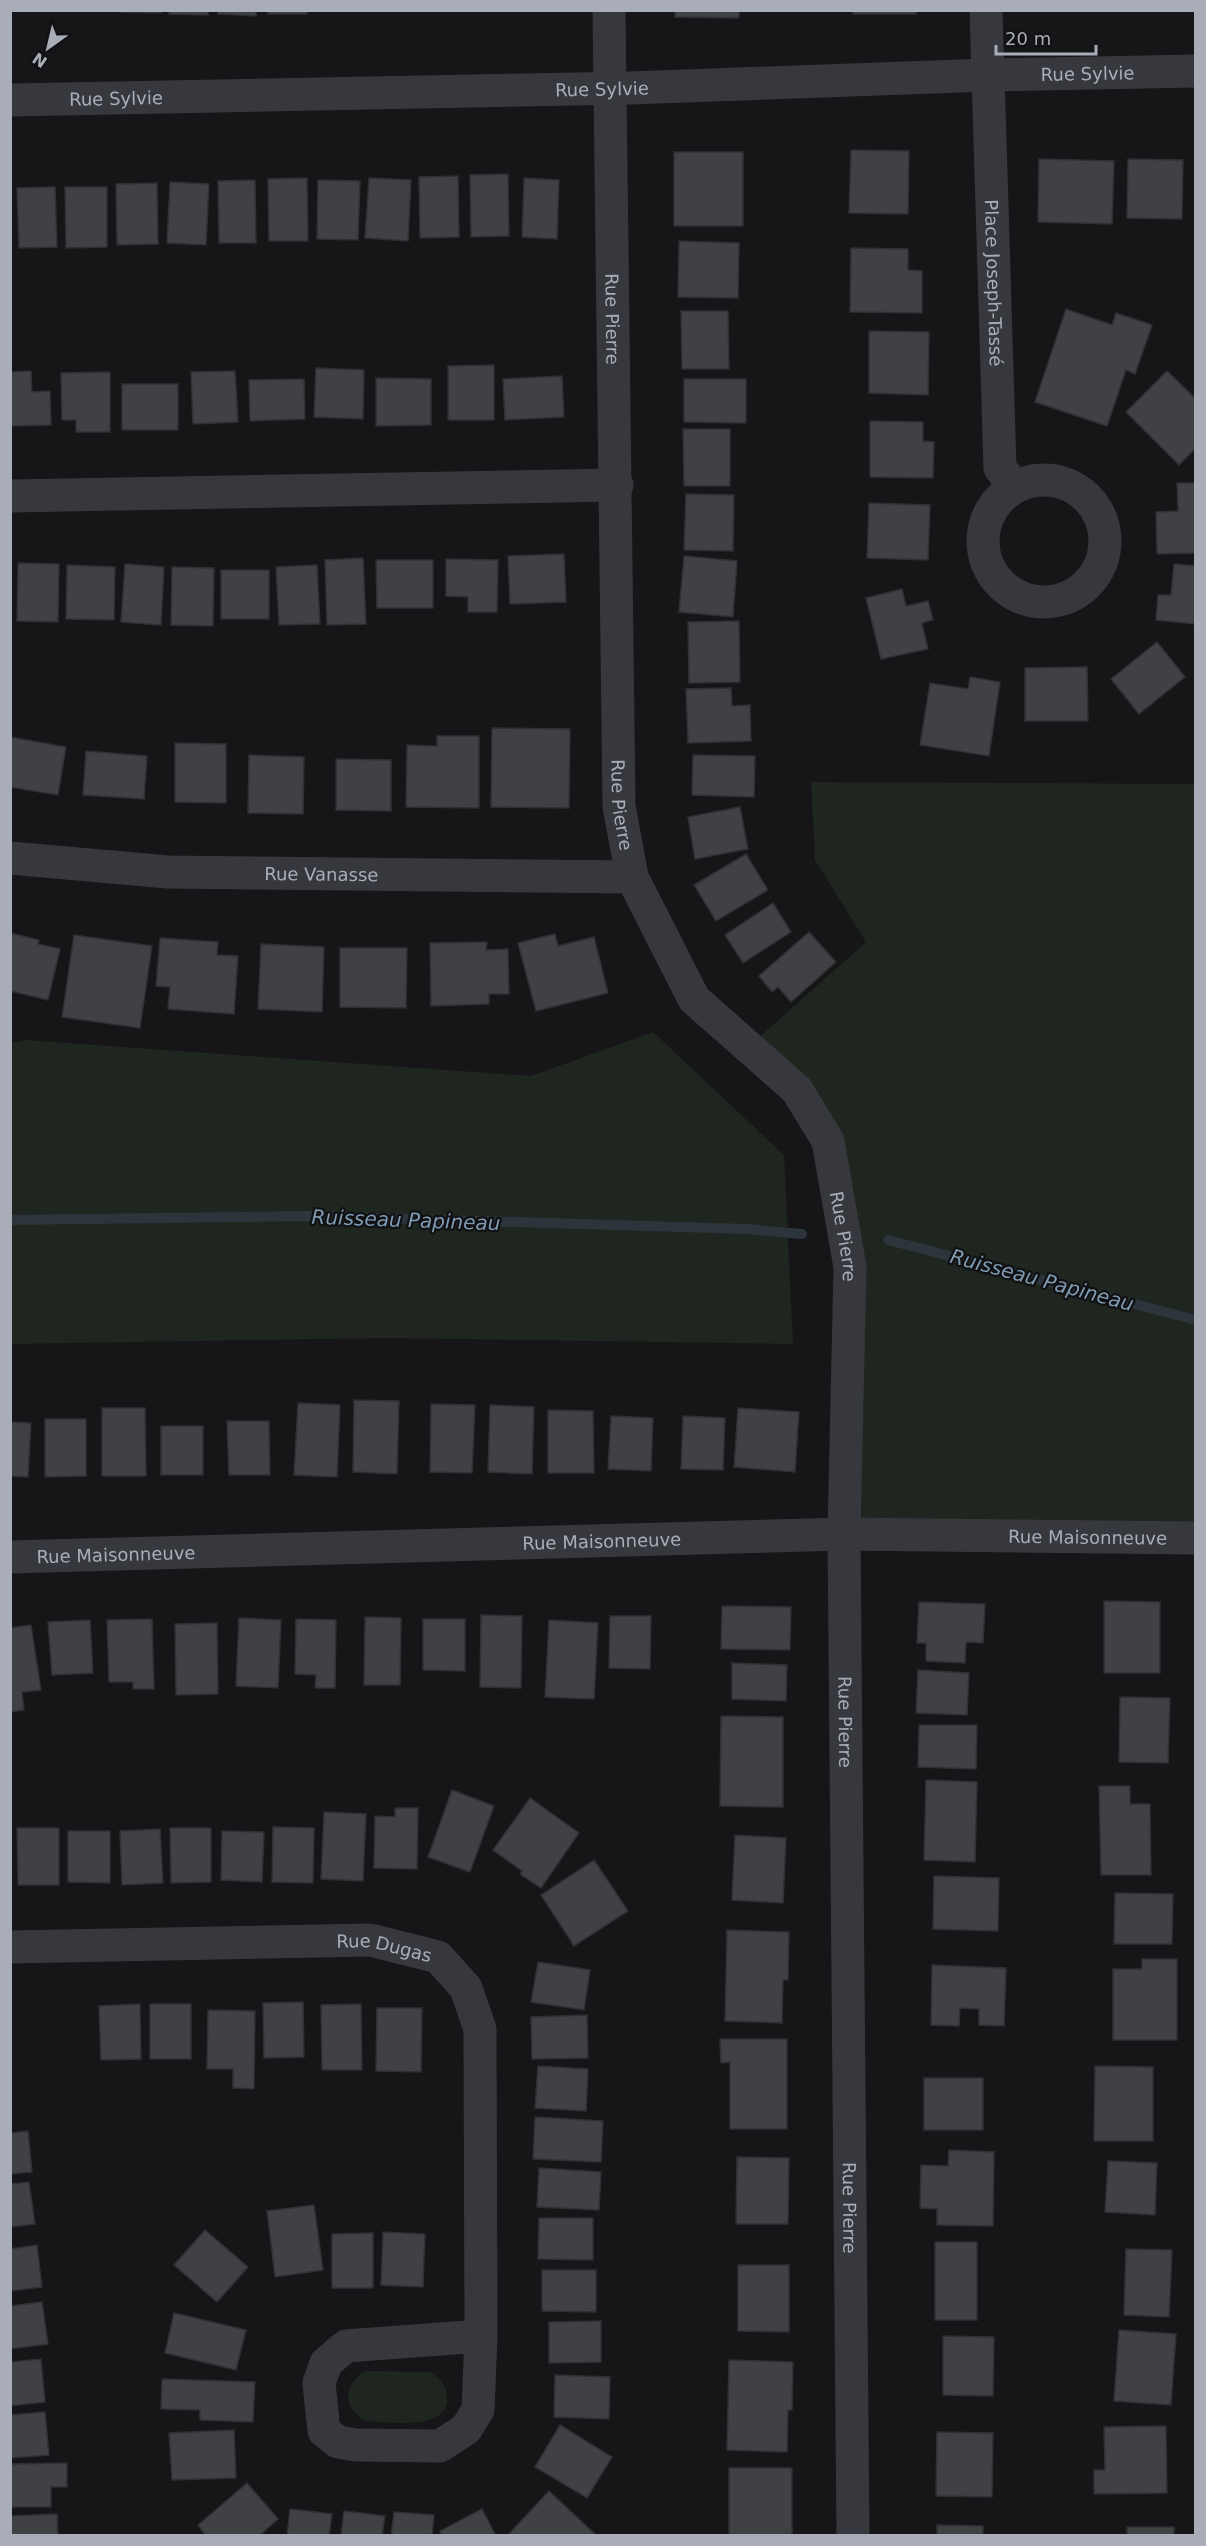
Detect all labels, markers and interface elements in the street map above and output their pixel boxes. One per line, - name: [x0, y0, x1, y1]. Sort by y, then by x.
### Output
- north arrow: [18, 18, 78, 78]
- scale bar: [996, 18, 1096, 56]
- text: 20 m: [1005, 28, 1051, 49]
- text: N: [29, 48, 51, 72]
- street label: Rue Sylvie: [1041, 62, 1135, 84]
- street label: Rue Sylvie: [555, 77, 649, 100]
- street label: Rue Sylvie: [69, 87, 163, 109]
- street label: Place Joseph-Tassé: [981, 199, 1007, 367]
- street label: Rue Pierre: [602, 273, 624, 365]
- street label: Rue Pierre: [608, 759, 637, 852]
- street label: Rue Vanasse: [264, 863, 379, 885]
- street label: Rue Pierre: [826, 1189, 861, 1282]
- water label: Ruisseau Papineau: [311, 1205, 501, 1235]
- water label: Ruisseau Papineau: [948, 1244, 1136, 1316]
- street label: Rue Maisonneuve: [1008, 1525, 1167, 1548]
- street label: Rue Maisonneuve: [522, 1528, 682, 1553]
- street label: Rue Maisonneuve: [36, 1541, 196, 1567]
- street label: Rue Pierre: [835, 1676, 857, 1768]
- street label: Rue Dugas: [336, 1929, 434, 1966]
- street label: Rue Pierre: [839, 2162, 861, 2254]

